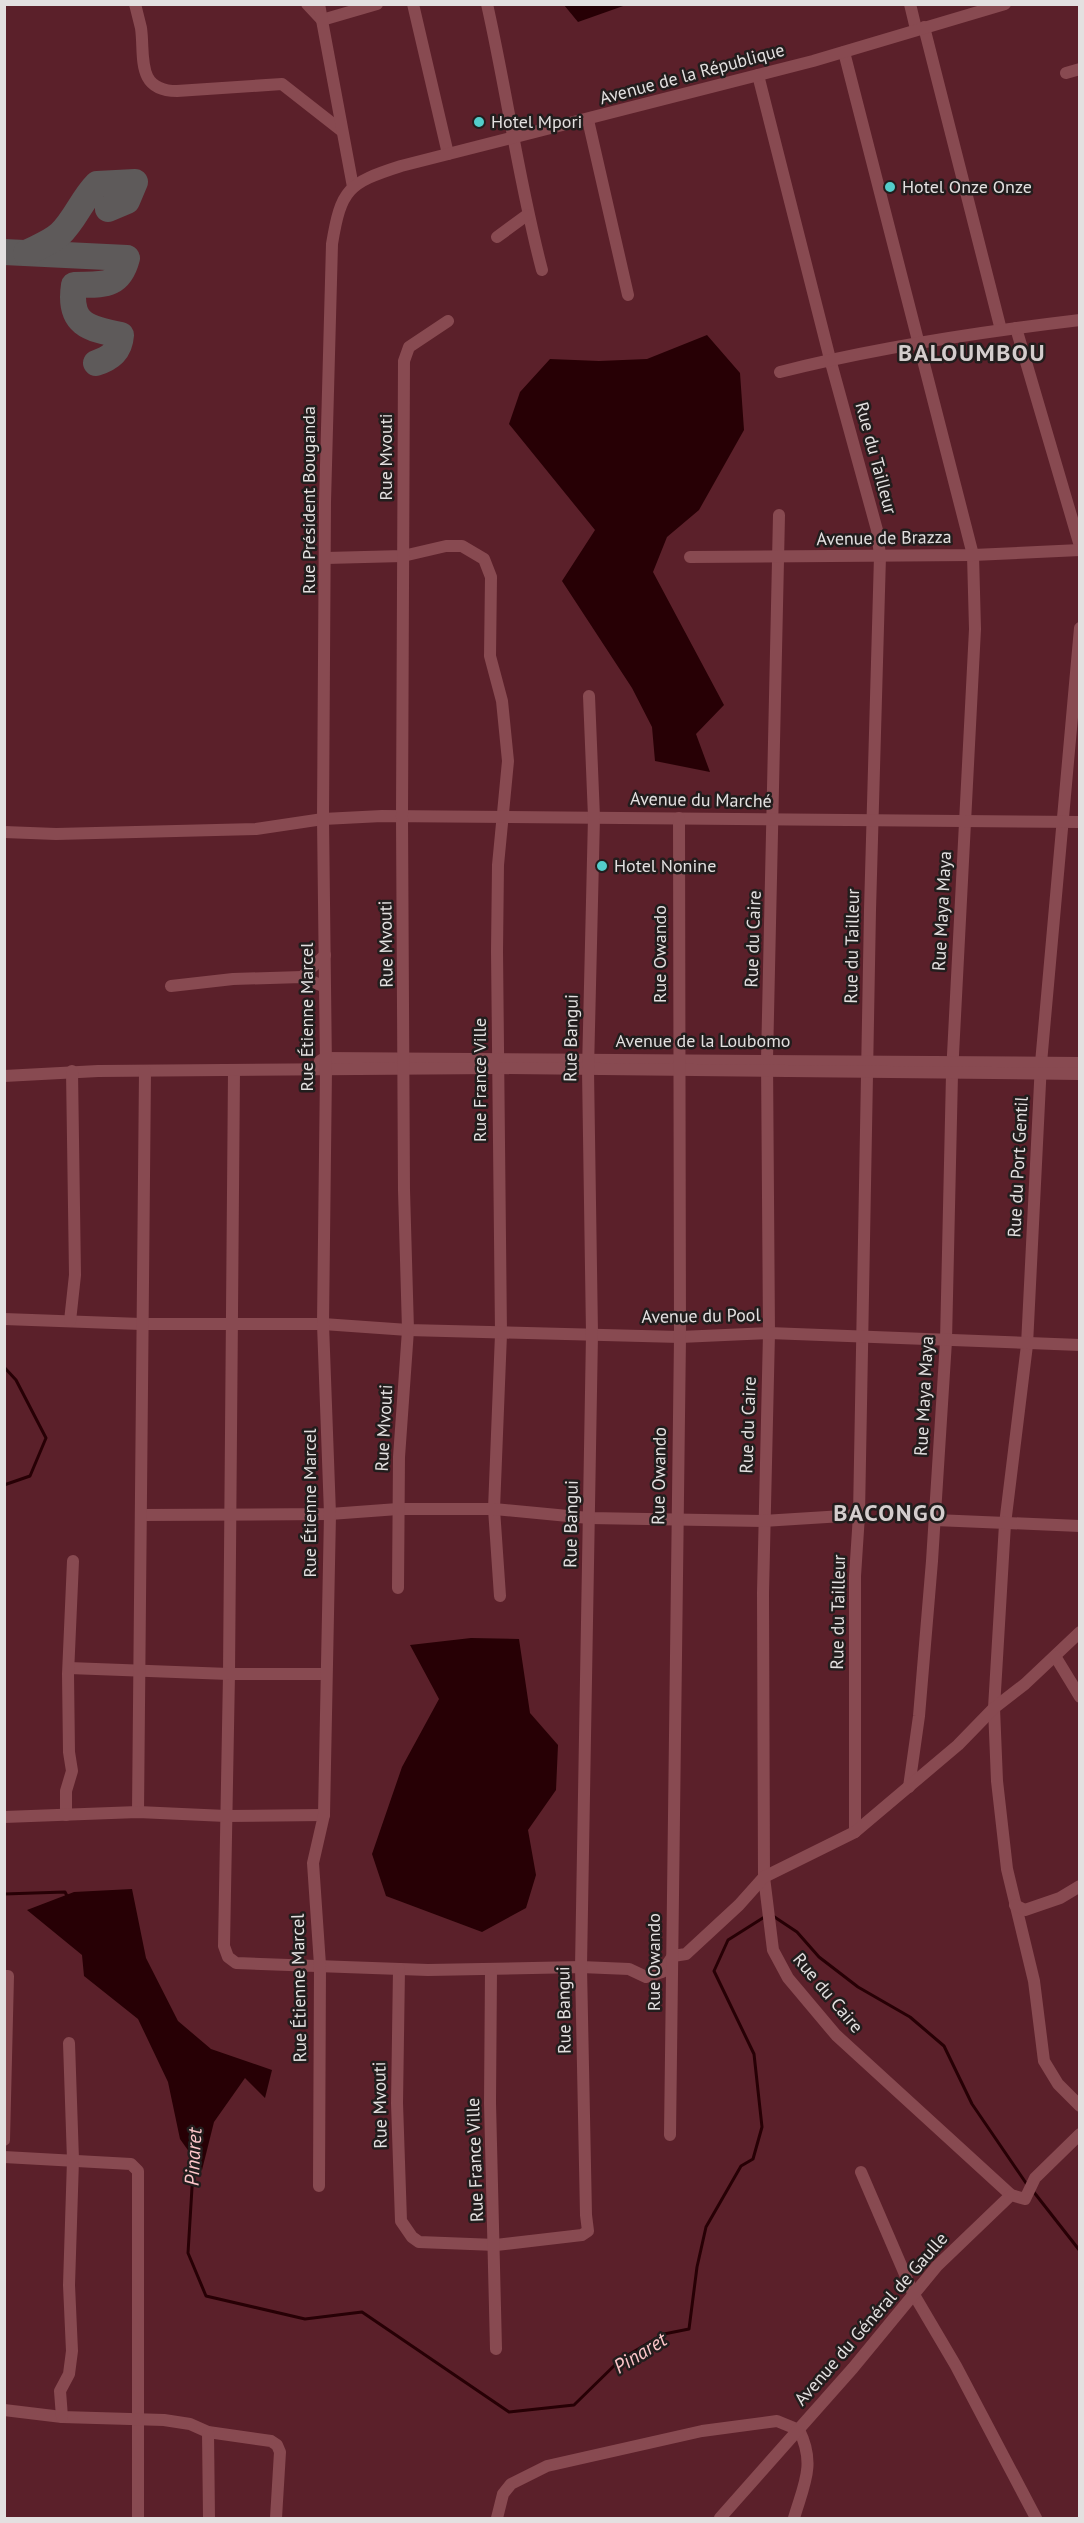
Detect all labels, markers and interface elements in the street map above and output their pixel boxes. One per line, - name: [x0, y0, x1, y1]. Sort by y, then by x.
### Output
- street label: Avenue de la République: [597, 38, 787, 109]
- place label: Hotel Mpori: [491, 110, 582, 133]
- marker: Hotel Mpori: [472, 115, 486, 129]
- place label: Hotel Onze Onze: [902, 175, 1032, 198]
- marker: Hotel Onze Onze: [883, 180, 897, 194]
- district label: BALOUMBOU: [898, 337, 1046, 368]
- street label: Rue du Tailleur: [850, 399, 902, 516]
- street label: Rue Président Bouganda: [297, 406, 320, 594]
- street label: Rue Mvouti: [374, 413, 397, 501]
- street label: Avenue de Brazza: [816, 525, 952, 550]
- street label: Avenue du Marché: [630, 787, 772, 812]
- street label: Rue Maya Maya: [927, 850, 956, 971]
- place label: Hotel Nonine: [614, 854, 716, 877]
- marker: Hotel Nonine: [595, 859, 609, 873]
- street label: Rue du Tailleur: [839, 888, 864, 1004]
- street label: Rue du Caire: [739, 890, 766, 988]
- street label: Rue Mvouti: [373, 900, 398, 988]
- street label: Rue Owando: [648, 905, 671, 1003]
- street label: Rue Étienne Marcel: [295, 942, 318, 1091]
- street label: Rue Bangui: [558, 994, 583, 1082]
- street label: Rue France Ville: [468, 1018, 491, 1142]
- street label: Avenue de la Loubomo: [616, 1029, 790, 1052]
- street label: Rue du Port Gentil: [1002, 1095, 1033, 1238]
- street label: Avenue du Pool: [641, 1303, 762, 1328]
- street label: Rue Maya Maya: [909, 1335, 938, 1456]
- street label: Rue du Caire: [734, 1376, 761, 1474]
- street label: Rue Mvouti: [370, 1384, 397, 1472]
- street label: Rue Owando: [646, 1427, 671, 1525]
- street label: Rue Étienne Marcel: [298, 1428, 321, 1577]
- street label: Rue Bangui: [558, 1480, 583, 1568]
- district label: BACONGO: [833, 1497, 947, 1528]
- street label: Rue du Tailleur: [825, 1554, 850, 1670]
- street label: Rue Étienne Marcel: [286, 1913, 311, 2063]
- street label: Rue Owando: [642, 1913, 665, 2011]
- street label: Rue du Caire: [788, 1948, 868, 2037]
- street label: Rue Bangui: [551, 1966, 576, 2054]
- street label: Rue Mvouti: [367, 2061, 392, 2149]
- street label: Rue France Ville: [461, 2098, 488, 2222]
- water label: Pinaret: [178, 2126, 208, 2187]
- street label: Avenue du Général de Gaulle: [789, 2227, 952, 2410]
- water label: Pinaret: [608, 2326, 673, 2379]

